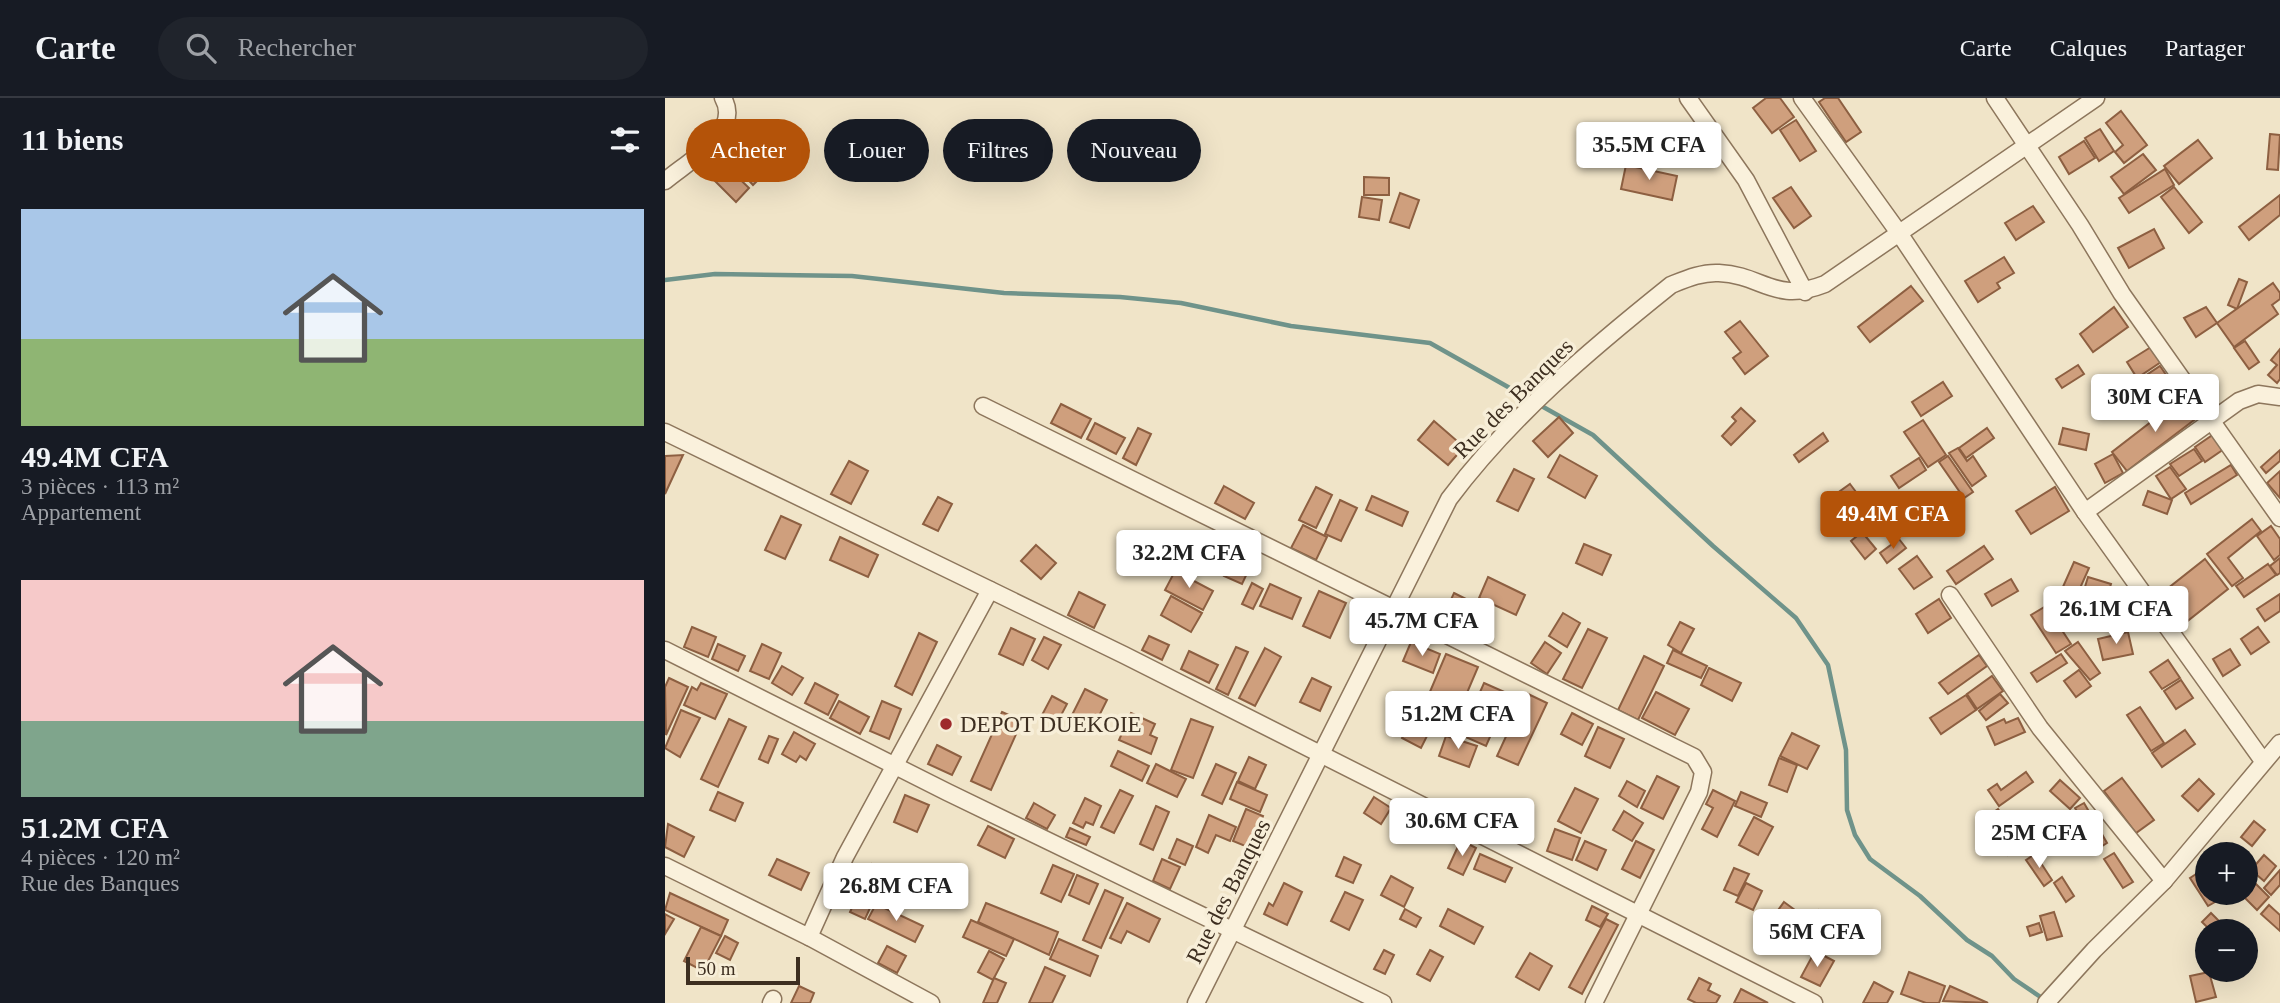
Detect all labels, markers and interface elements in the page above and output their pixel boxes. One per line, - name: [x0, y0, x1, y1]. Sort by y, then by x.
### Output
- search box: [158, 17, 648, 80]
- icon: search: [182, 29, 220, 67]
- text: Carte: [35, 30, 116, 66]
- text: Rechercher: [238, 33, 356, 62]
- text: Carte: [1960, 35, 2012, 61]
- text: Calques: [2050, 35, 2127, 61]
- text: Partager: [2165, 35, 2245, 61]
- chip: Acheter: [686, 119, 810, 182]
- chip: Louer: [824, 119, 929, 182]
- chip: Filtres: [943, 119, 1053, 182]
- chip: Nouveau: [1067, 119, 1201, 182]
- icon: filters: [606, 121, 644, 159]
- pin: 35.5M CFA: [1569, 122, 1729, 182]
- text: 11 biens: [21, 123, 124, 156]
- text: 35.5M CFA: [1592, 132, 1706, 157]
- icon: home: [270, 255, 396, 381]
- street label: Rue des Banques: [1449, 333, 1578, 463]
- pin: 30M CFA: [2090, 374, 2220, 434]
- text: 30M CFA: [2107, 384, 2203, 409]
- text: 49.4M CFA: [21, 440, 169, 473]
- text: 3 pièces · 113 m²: [21, 474, 179, 499]
- pin: 49.4M CFA: [1813, 491, 1973, 551]
- text: Appartement: [21, 500, 141, 525]
- text: 49.4M CFA: [1836, 501, 1950, 526]
- pin: 32.2M CFA: [1109, 531, 1269, 590]
- text: 32.2M CFA: [1132, 540, 1246, 565]
- pin: 26.1M CFA: [2036, 587, 2196, 646]
- text: 26.1M CFA: [2059, 596, 2173, 621]
- pin: 45.7M CFA: [1342, 598, 1502, 658]
- text: 45.7M CFA: [1365, 608, 1479, 633]
- icon: home: [270, 626, 396, 752]
- pin: 51.2M CFA: [1378, 692, 1538, 751]
- text: 51.2M CFA: [1401, 701, 1515, 726]
- place label: DEPOT DUEKOIE: [960, 712, 1142, 737]
- marker: DEPOT DUEKOIE: [938, 716, 954, 732]
- pin: 30.6M CFA: [1382, 798, 1542, 858]
- text: 30.6M CFA: [1405, 808, 1519, 833]
- pin: 25M CFA: [1974, 810, 2104, 870]
- text: 51.2M CFA: [21, 811, 169, 844]
- street label: Rue des Banques: [1181, 815, 1276, 967]
- text: 25M CFA: [1991, 820, 2087, 845]
- map controls: [2195, 842, 2258, 982]
- button: +: [2195, 842, 2258, 905]
- text: 4 pièces · 120 m²: [21, 845, 180, 870]
- pin: 26.8M CFA: [816, 864, 976, 923]
- text: Rue des Banques: [21, 871, 179, 896]
- text: 26.8M CFA: [839, 873, 953, 898]
- pin: 56M CFA: [1752, 910, 1882, 969]
- text: 56M CFA: [1769, 919, 1865, 944]
- button: −: [2195, 919, 2258, 982]
- scale bar: [686, 954, 800, 986]
- text: 50 m: [697, 958, 736, 979]

